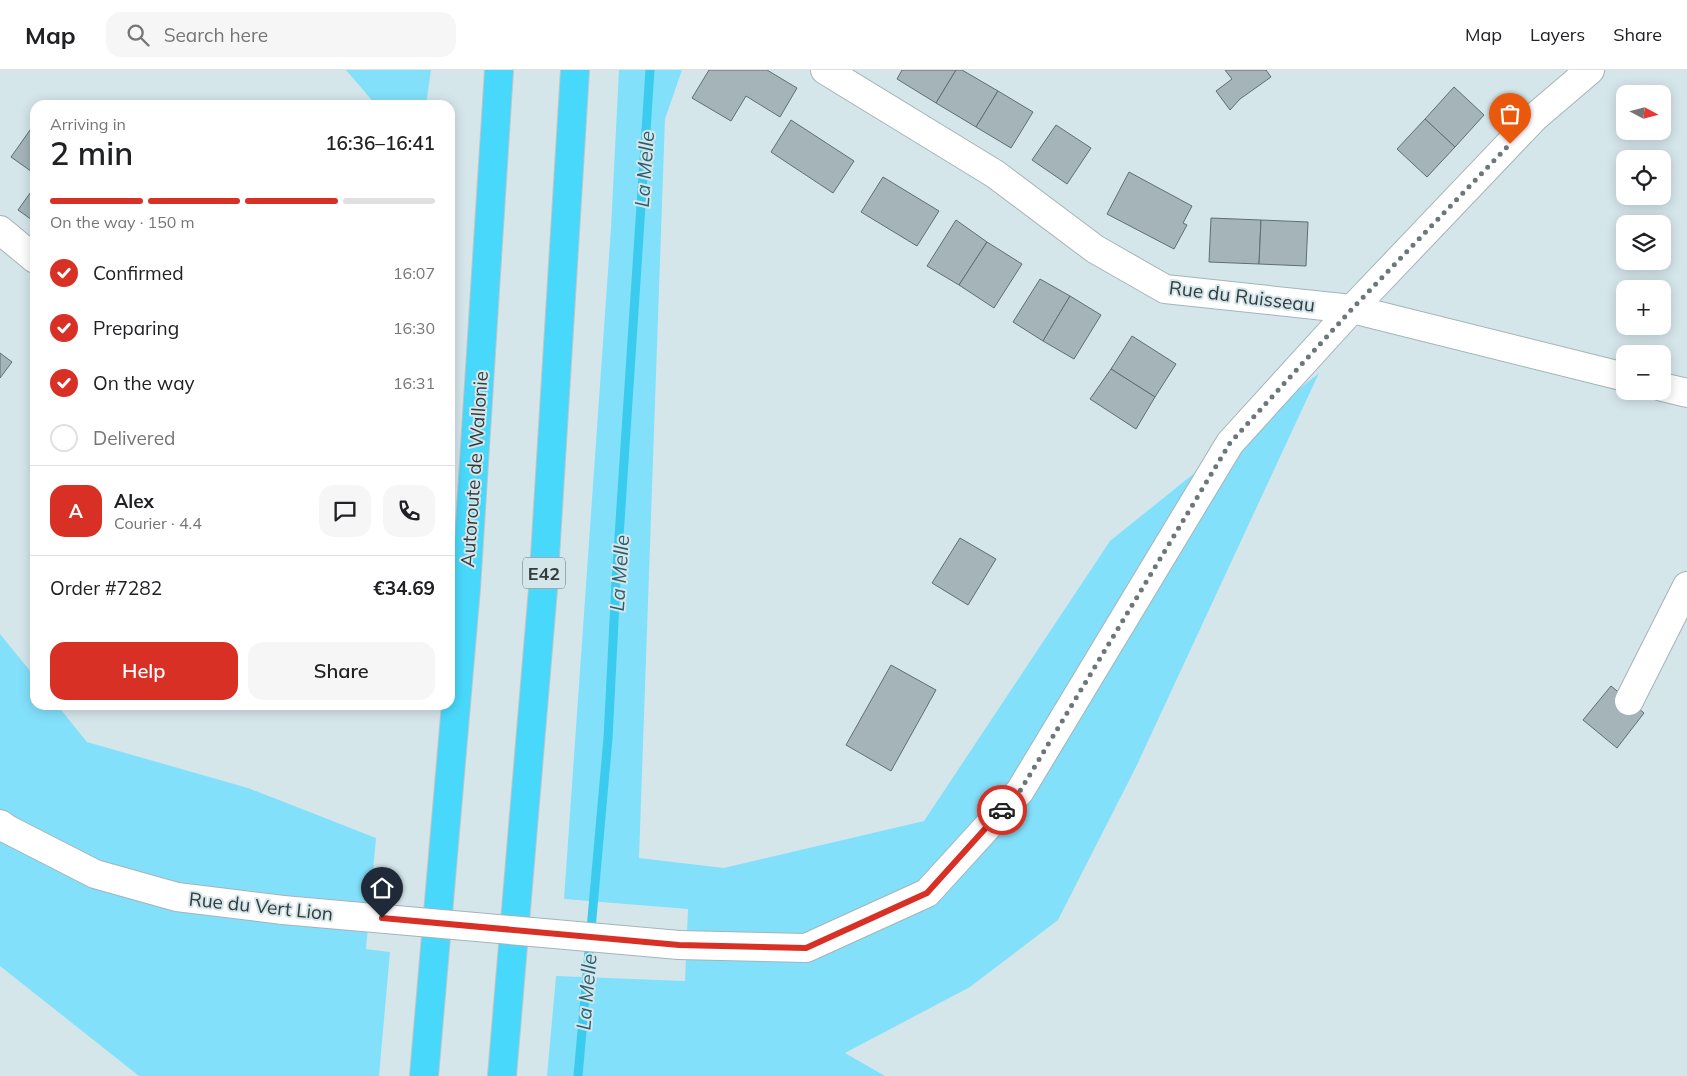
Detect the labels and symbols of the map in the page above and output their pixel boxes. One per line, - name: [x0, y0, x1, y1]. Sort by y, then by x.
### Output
- north arrow: [1616, 85, 1671, 140]
- pin: [1489, 93, 1531, 144]
- water label: La Melle: [629, 130, 659, 208]
- street label: Rue du Ruisseau: [1168, 275, 1316, 317]
- street label: Autoroute de Wallonie: [455, 370, 493, 568]
- water label: La Melle: [604, 534, 634, 612]
- road number: E42: [523, 558, 565, 588]
- courier: [977, 785, 1027, 835]
- pin: [361, 867, 403, 918]
- street label: Rue du Vert Lion: [188, 886, 334, 926]
- water label: La Melle: [570, 953, 602, 1031]

